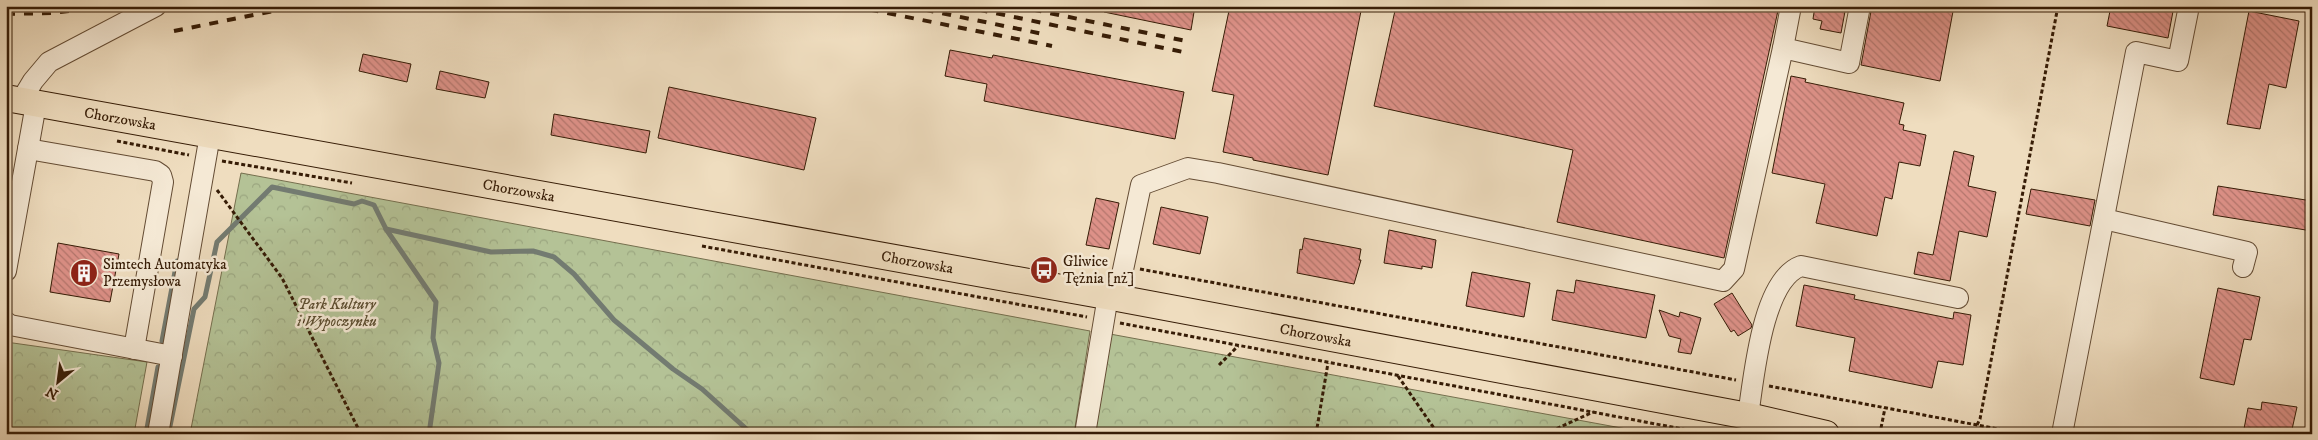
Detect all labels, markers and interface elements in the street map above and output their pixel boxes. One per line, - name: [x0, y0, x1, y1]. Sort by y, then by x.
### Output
- street label: Chorzowska: [83, 103, 158, 134]
- street label: Chorzowska: [481, 175, 557, 206]
- street label: Chorzowska: [880, 246, 956, 278]
- place label: Gliwice Tężnia [nż]: [1063, 252, 1134, 288]
- place label: Simtech Automatyka Przemysłowa: [103, 255, 227, 291]
- bus stop icon: Gliwice Tężnia [nż]: [1029, 255, 1059, 285]
- building icon: Simtech Automatyka Przemysłowa: [69, 258, 99, 288]
- park label: Park Kultury i Wypoczynku: [297, 295, 377, 331]
- street label: Chorzowska: [1278, 319, 1354, 351]
- north arrow: [32, 358, 82, 408]
- text: N: [42, 382, 62, 403]

